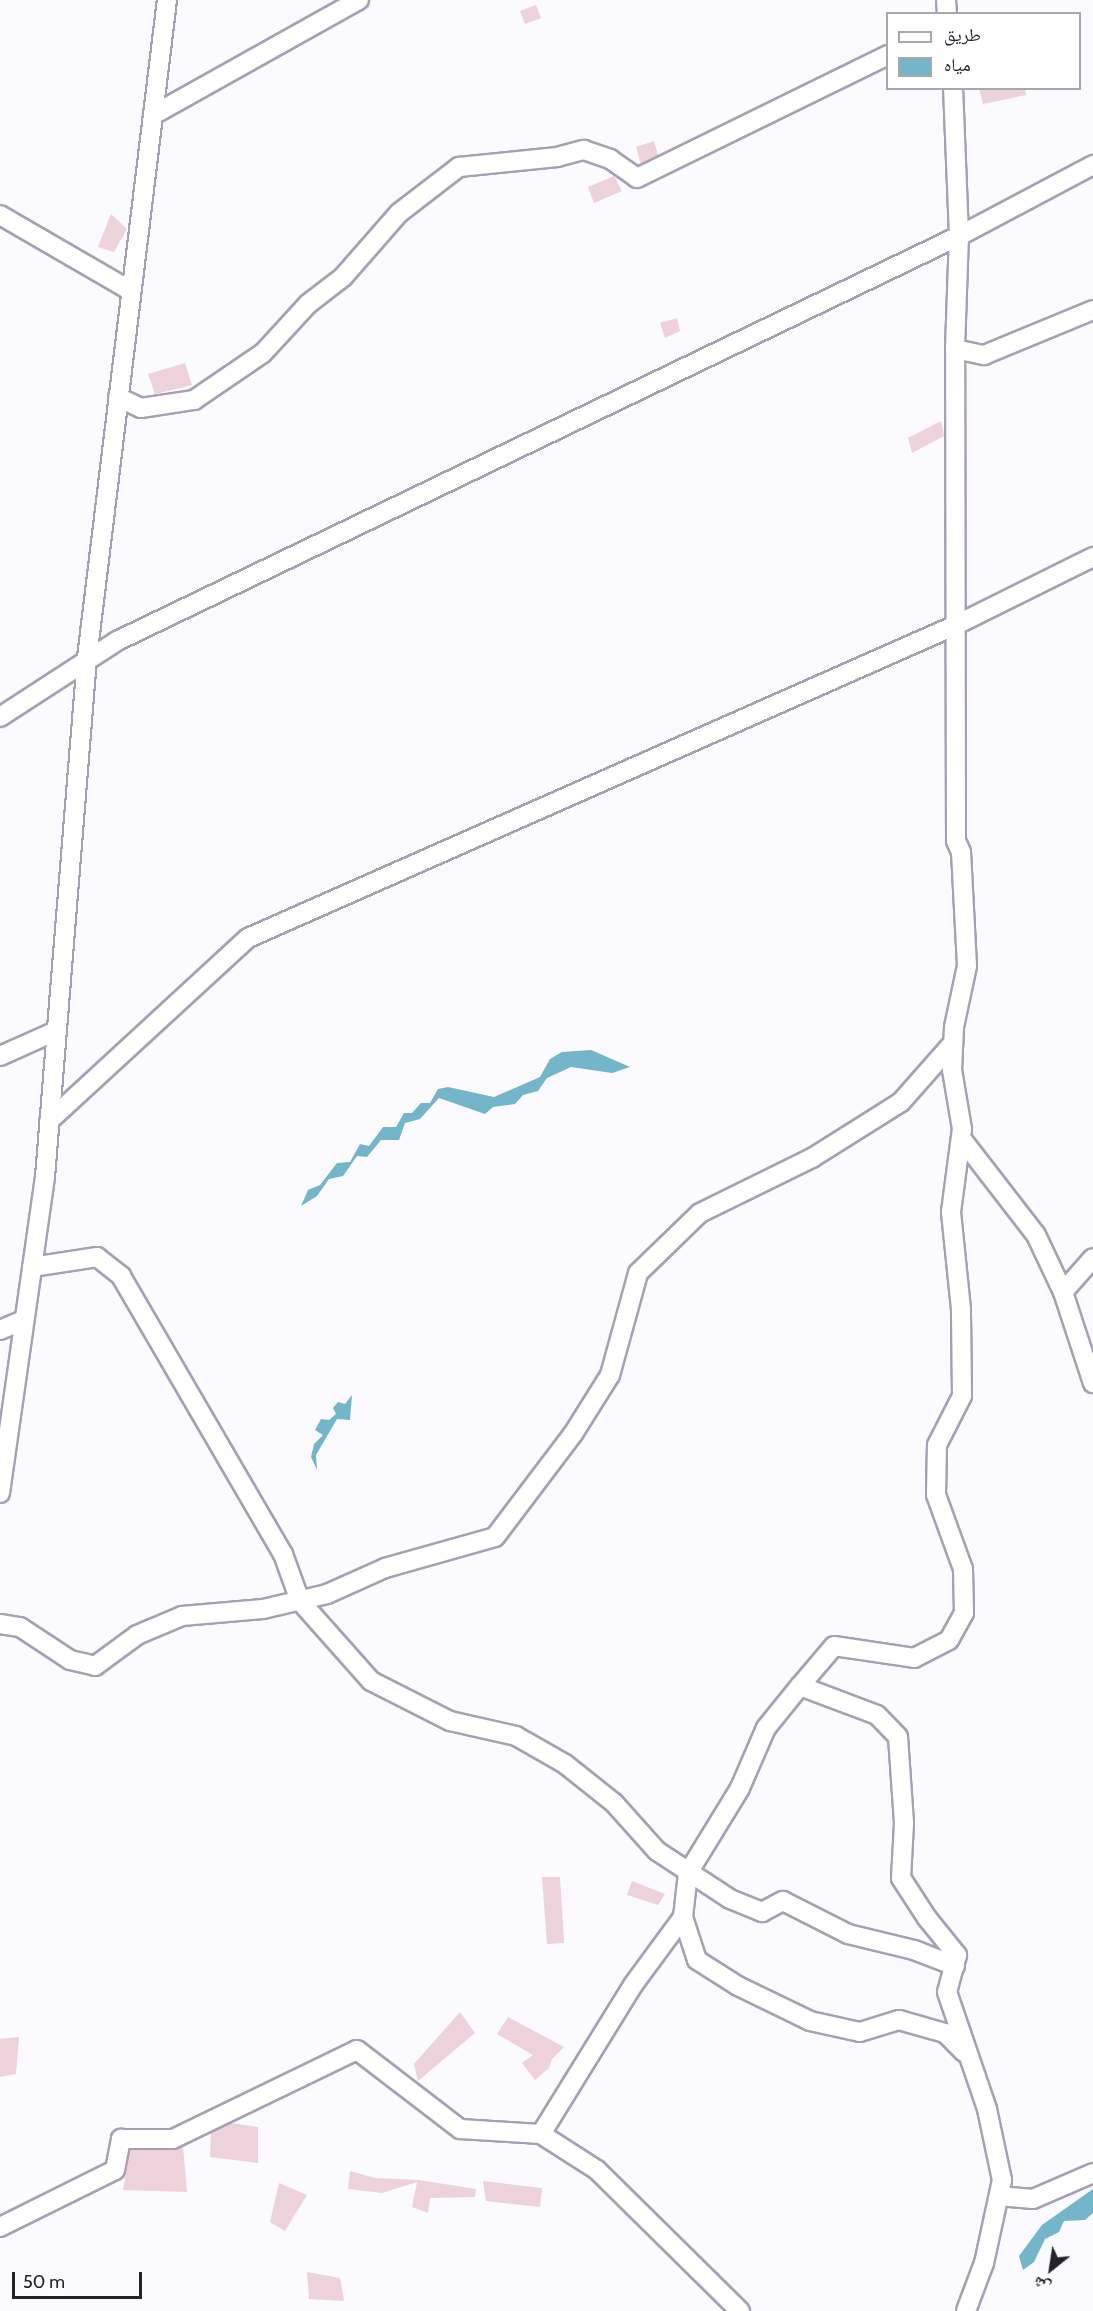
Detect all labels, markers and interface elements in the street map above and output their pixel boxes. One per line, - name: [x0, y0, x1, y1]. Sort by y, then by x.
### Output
- legend: [886, 12, 1081, 90]
- text: طريق: [944, 24, 981, 46]
- text: مياه: [944, 54, 971, 76]
- north arrow: [1021, 2239, 1081, 2299]
- scale bar: [15, 2260, 146, 2298]
- text: 50 m: [23, 2271, 65, 2293]
- text: ش: [1030, 2273, 1054, 2297]

